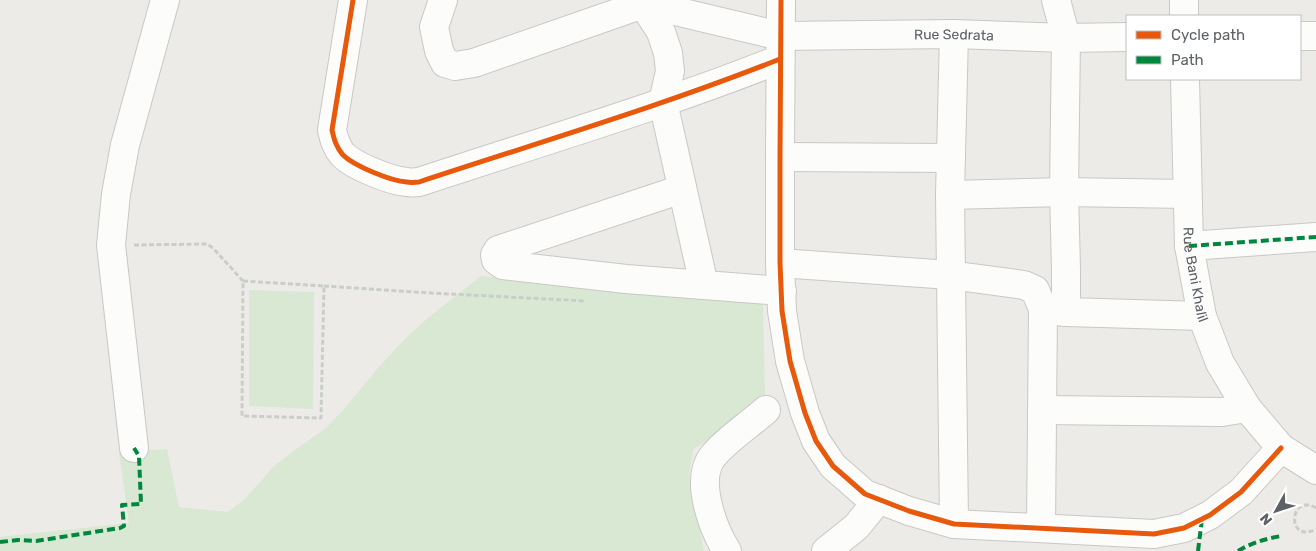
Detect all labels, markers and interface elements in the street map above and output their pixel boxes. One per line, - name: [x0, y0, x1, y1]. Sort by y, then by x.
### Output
- legend: [1126, 15, 1301, 80]
- street label: Rue Sedrata: [914, 25, 994, 44]
- text: Cycle path: [1171, 26, 1245, 44]
- text: Path: [1171, 51, 1204, 69]
- street label: Rue Bani Khalil: [1180, 227, 1212, 325]
- north arrow: [1251, 486, 1301, 536]
- text: N: [1257, 510, 1276, 528]

